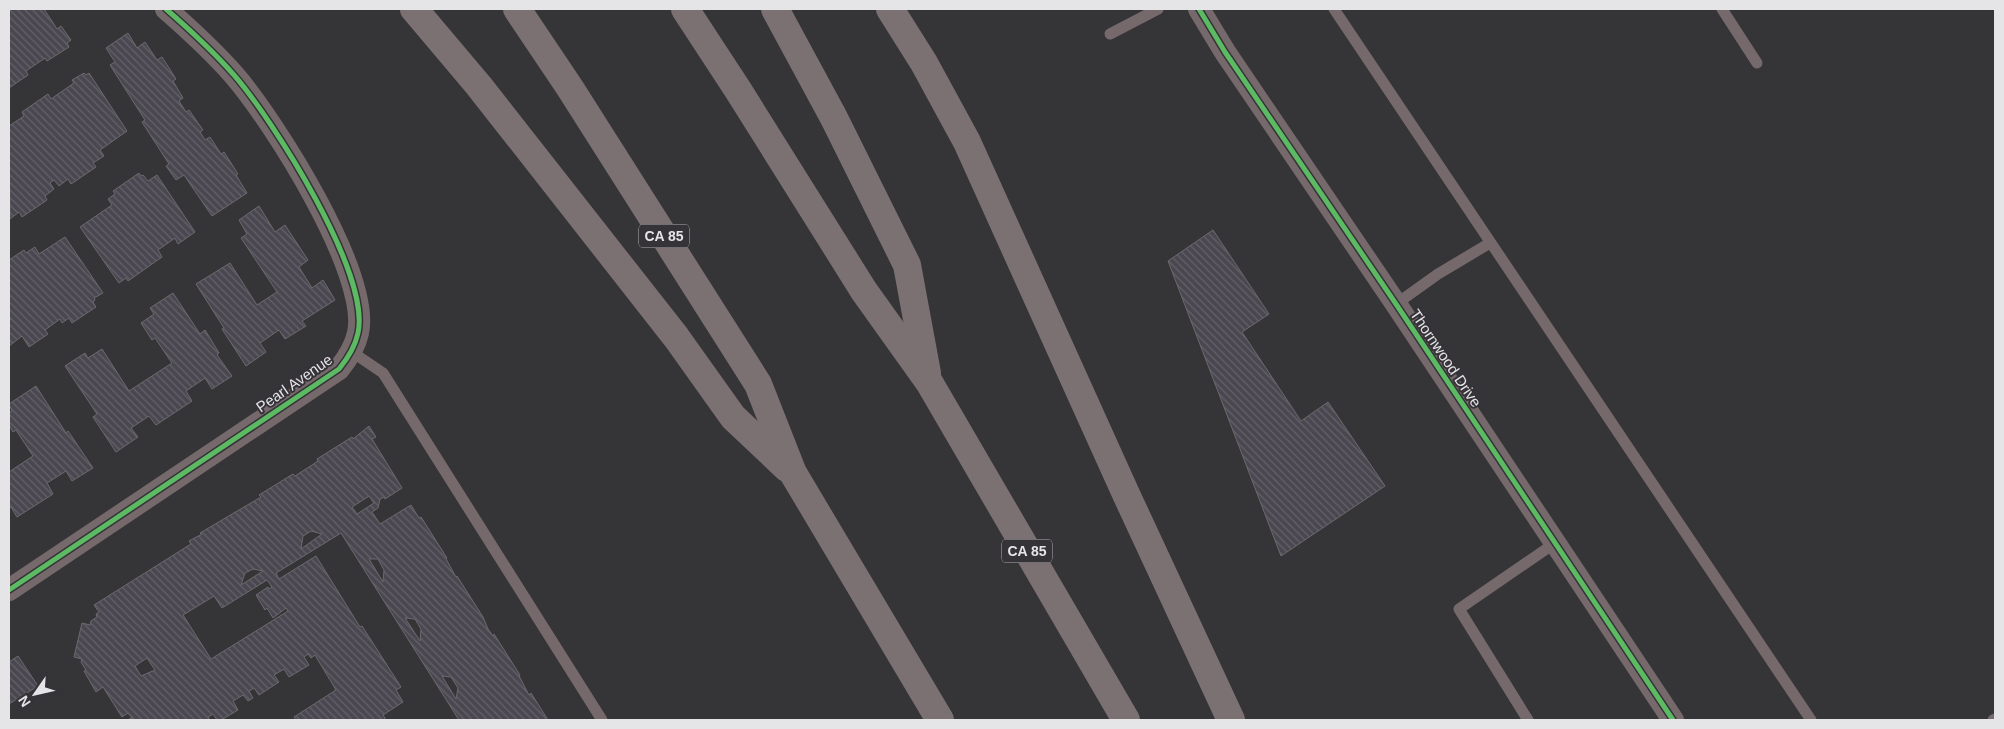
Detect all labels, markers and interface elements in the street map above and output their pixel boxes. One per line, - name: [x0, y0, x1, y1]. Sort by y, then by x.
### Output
- road number: CA 85: [639, 225, 689, 248]
- street label: Thornwood Drive: [1407, 306, 1485, 410]
- street label: Pearl Avenue: [253, 351, 335, 415]
- road number: CA 85: [1002, 540, 1052, 562]
- north arrow: [10, 669, 60, 719]
- text: N: [15, 693, 34, 710]

